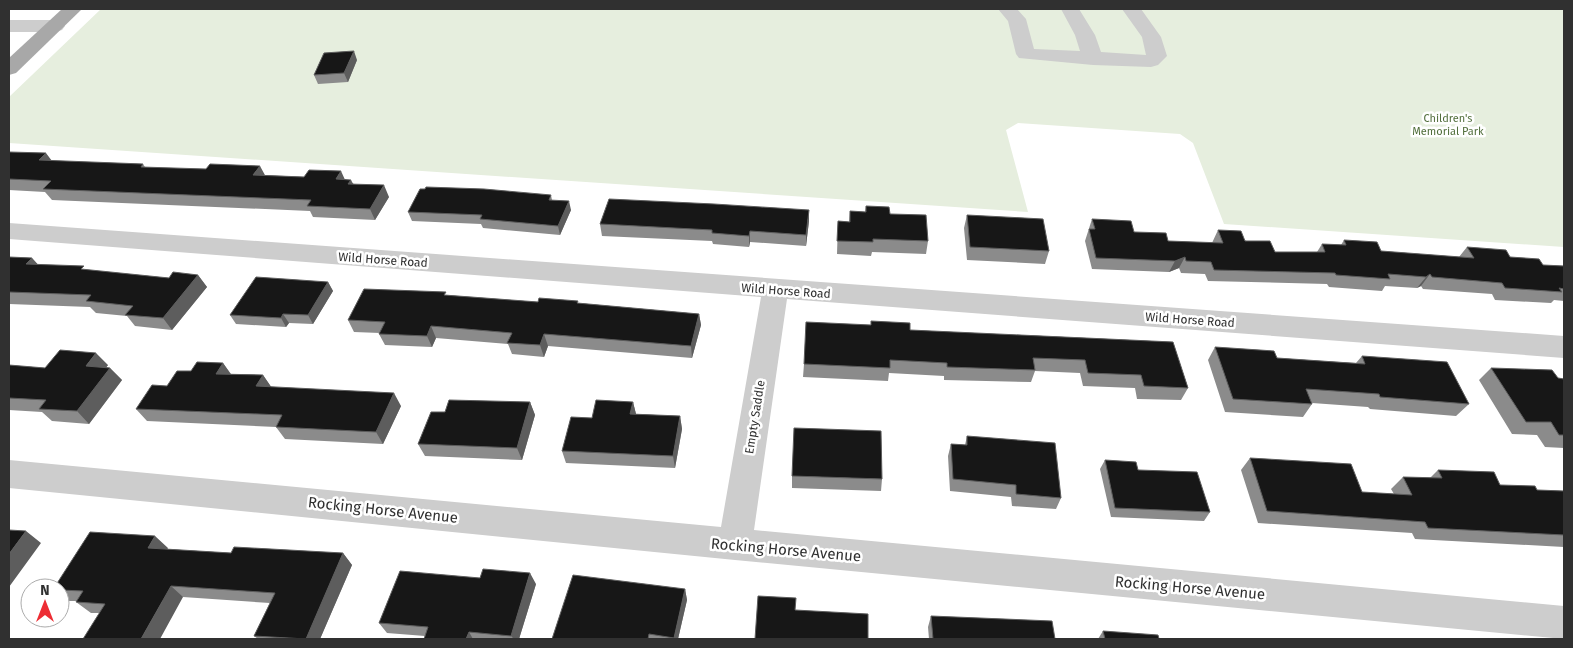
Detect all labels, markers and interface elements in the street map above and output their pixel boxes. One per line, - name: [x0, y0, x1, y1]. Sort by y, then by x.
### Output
- park label: Children's Memorial Park: [1412, 112, 1484, 138]
- street label: Wild Horse Road: [338, 250, 428, 270]
- street label: Wild Horse Road: [741, 281, 831, 301]
- street label: Wild Horse Road: [1145, 310, 1235, 330]
- street label: Empty Saddle: [742, 379, 768, 455]
- street label: Rocking Horse Avenue: [307, 493, 459, 527]
- street label: Rocking Horse Avenue: [710, 534, 862, 566]
- street label: Rocking Horse Avenue: [1114, 572, 1266, 604]
- north arrow: [20, 578, 70, 628]
- text: N: [40, 582, 50, 599]

